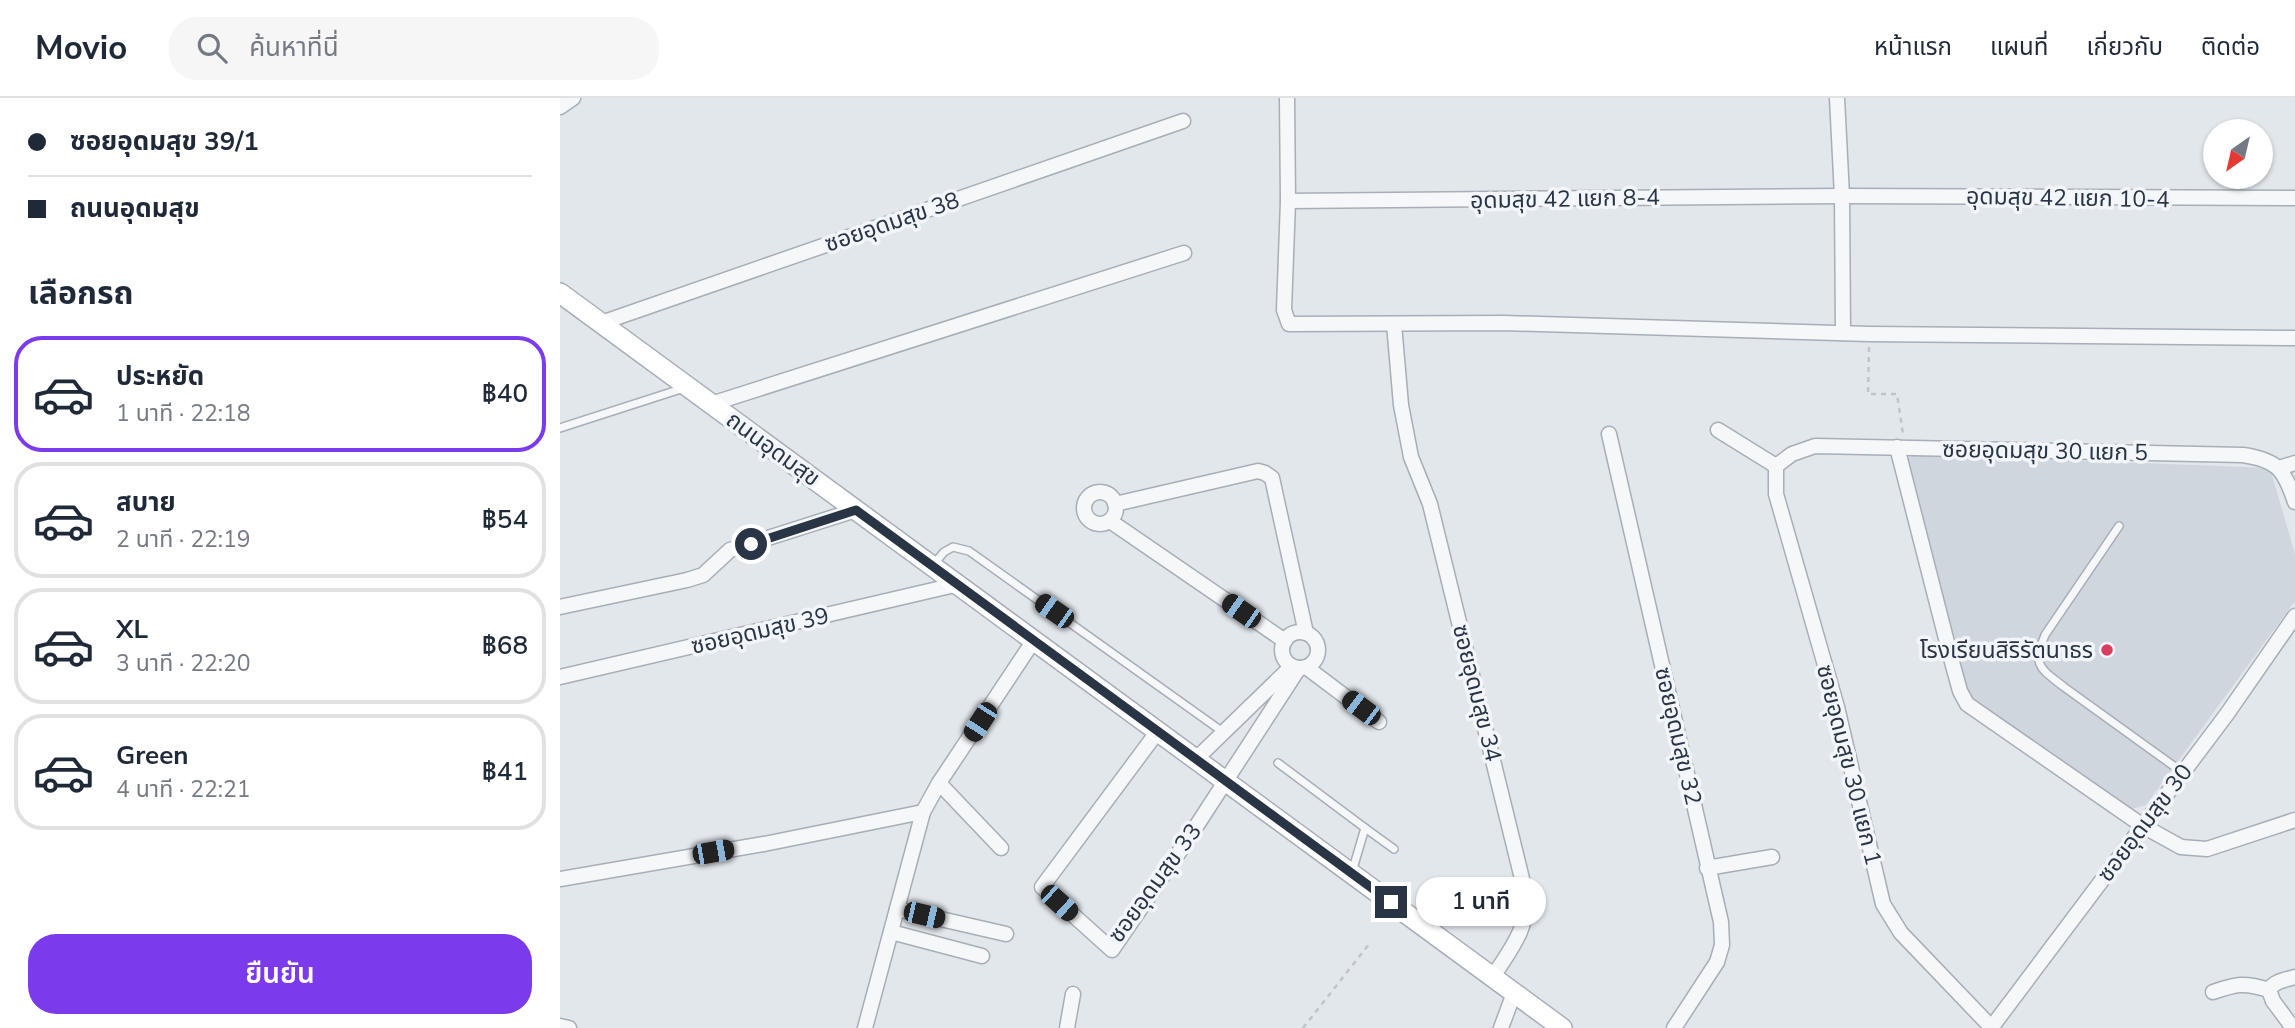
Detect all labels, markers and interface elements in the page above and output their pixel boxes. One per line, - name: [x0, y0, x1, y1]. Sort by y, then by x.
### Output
- search box: [169, 17, 659, 80]
- text: Movio: [35, 26, 127, 71]
- icon: search: [193, 29, 231, 67]
- text: ค้นหาที่นี่: [249, 30, 339, 65]
- text: หน้าแรก: [1874, 31, 1952, 63]
- text: แผนที่: [1990, 31, 2048, 63]
- text: เกี่ยวกับ: [2086, 31, 2163, 63]
- text: ติดต่อ: [2201, 31, 2260, 63]
- north arrow: [2203, 119, 2273, 189]
- map controls: [2203, 119, 2273, 189]
- text: ซอยอุดมสุข 39/1: [70, 124, 259, 159]
- street label: อุดมสุข 42 แยก 10-4: [1966, 181, 2170, 215]
- street label: อุดมสุข 42 แยก 8-4: [1470, 182, 1660, 216]
- street label: ซอยอุดมสุข 38: [821, 184, 963, 260]
- text: ถนนอุดมสุข: [70, 191, 200, 226]
- text: เลือกรถ: [28, 272, 133, 315]
- text: ประหยัด: [116, 359, 204, 394]
- icon: car: [32, 363, 95, 426]
- text: ฿40: [482, 376, 528, 411]
- text: 1 นาที · 22:18: [116, 398, 251, 429]
- street label: ถนนอุดมสุข: [720, 404, 826, 494]
- street label: ซอยอุดมสุข 30 แยก 5: [1942, 434, 2148, 468]
- text: สบาย: [116, 485, 176, 520]
- icon: car: [32, 489, 95, 552]
- text: ฿54: [482, 502, 528, 537]
- text: 2 นาที · 22:19: [116, 524, 251, 555]
- route start: [735, 528, 767, 560]
- car: [1031, 590, 1078, 632]
- car: [1218, 590, 1265, 632]
- street label: ซอยอุดมสุข 39: [688, 600, 832, 662]
- text: XL: [116, 612, 148, 647]
- icon: car: [32, 615, 95, 678]
- street label: ซอยอุดมสุข 34: [1445, 621, 1509, 765]
- text: ฿68: [482, 628, 528, 663]
- place label: โรงเรียนสิริรัตนาธร: [1920, 635, 2093, 666]
- marker: โรงเรียนสิริรัตนาธร: [2099, 642, 2115, 658]
- text: 3 นาที · 22:20: [116, 648, 251, 679]
- street label: ซอยอุดมสุข 30 แยก 1: [1809, 661, 1889, 869]
- street label: ซอยอุดมสุข 32: [1647, 664, 1709, 808]
- car: [1338, 687, 1385, 729]
- car: [960, 699, 1001, 745]
- text: Green: [116, 738, 189, 773]
- icon: car: [32, 741, 95, 804]
- text: ฿41: [482, 754, 528, 789]
- street label: ซอยอุดมสุข 30: [2090, 758, 2200, 888]
- text: 4 นาที · 22:21: [116, 774, 251, 805]
- street label: ซอยอุดมสุข 33: [1101, 817, 1209, 949]
- car: [691, 838, 736, 866]
- callout: 1 นาที: [1416, 878, 1545, 926]
- car: [1037, 881, 1082, 925]
- route end: [1375, 886, 1407, 918]
- text: 1 นาที: [1452, 886, 1510, 917]
- car: [902, 900, 947, 930]
- button: ยืนยัน: [28, 934, 532, 1014]

